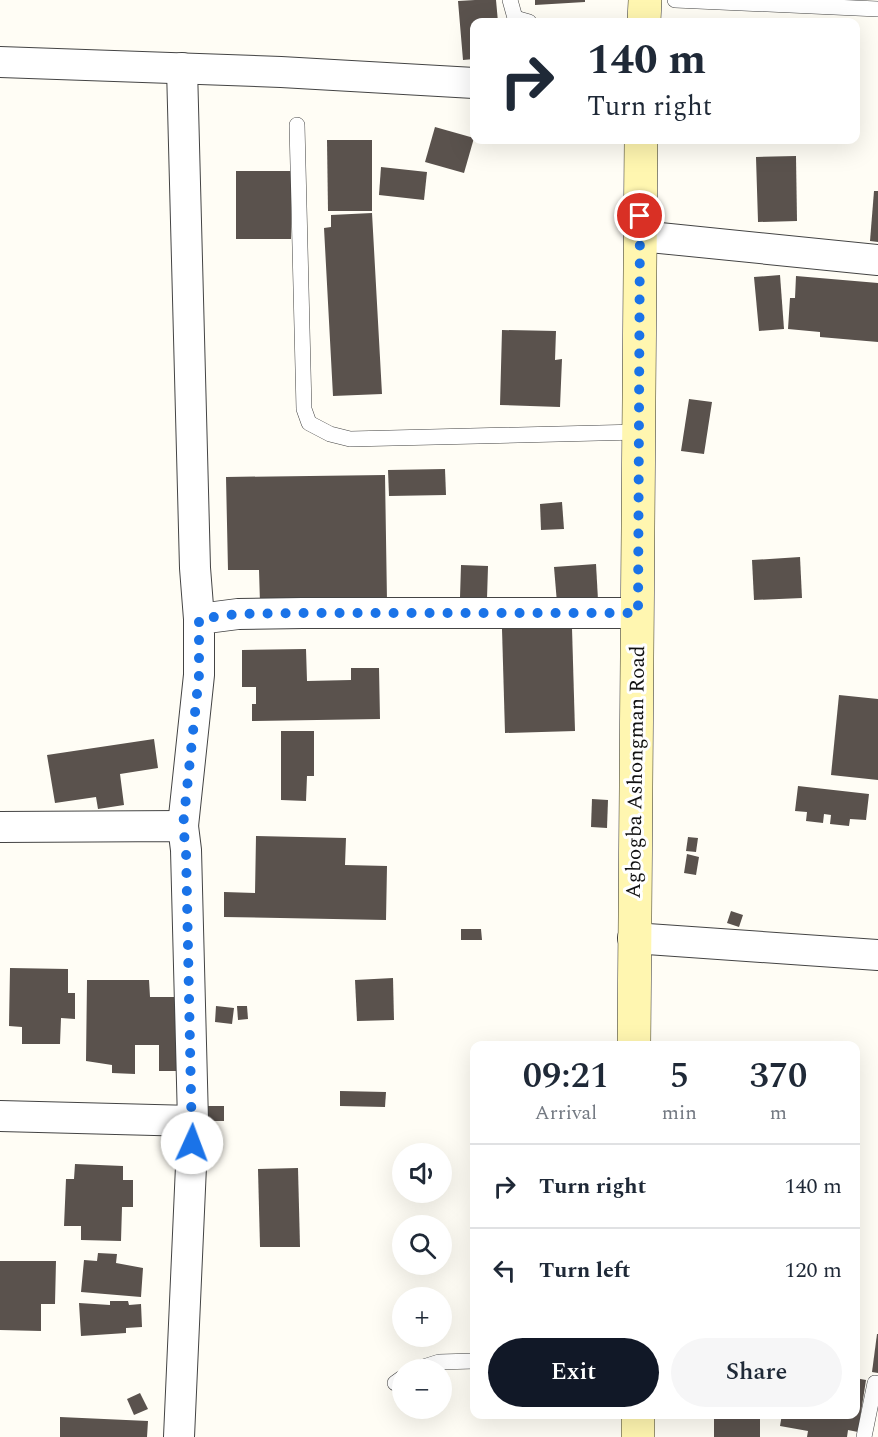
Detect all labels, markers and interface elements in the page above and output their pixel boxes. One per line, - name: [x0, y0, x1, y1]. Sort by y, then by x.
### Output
- text: 140 m: [587, 29, 706, 92]
- icon: right: [488, 42, 566, 120]
- text: Turn right: [587, 86, 712, 128]
- pin: [614, 190, 665, 241]
- icon: arrive: [623, 199, 656, 232]
- street label: Agbogba Ashongman Road: [618, 645, 654, 899]
- text: 09:21: [523, 1049, 609, 1104]
- text: 5: [670, 1049, 689, 1104]
- text: 370: [749, 1049, 807, 1104]
- text: Arrival: [535, 1098, 597, 1128]
- text: min: [662, 1098, 697, 1128]
- text: m: [770, 1098, 787, 1128]
- position arrow: [160, 1111, 224, 1175]
- map controls: [392, 1143, 452, 1419]
- button: sound: [392, 1143, 452, 1203]
- icon: right: [488, 1170, 521, 1203]
- text: Turn right: [539, 1170, 646, 1203]
- text: 140 m: [785, 1170, 842, 1203]
- button: search: [392, 1215, 452, 1275]
- icon: left: [488, 1254, 521, 1287]
- text: Turn left: [539, 1254, 631, 1287]
- text: 120 m: [785, 1254, 842, 1287]
- button: +: [392, 1287, 452, 1347]
- button: Exit: [488, 1338, 659, 1407]
- button: Share: [671, 1338, 842, 1407]
- button: −: [392, 1359, 452, 1419]

